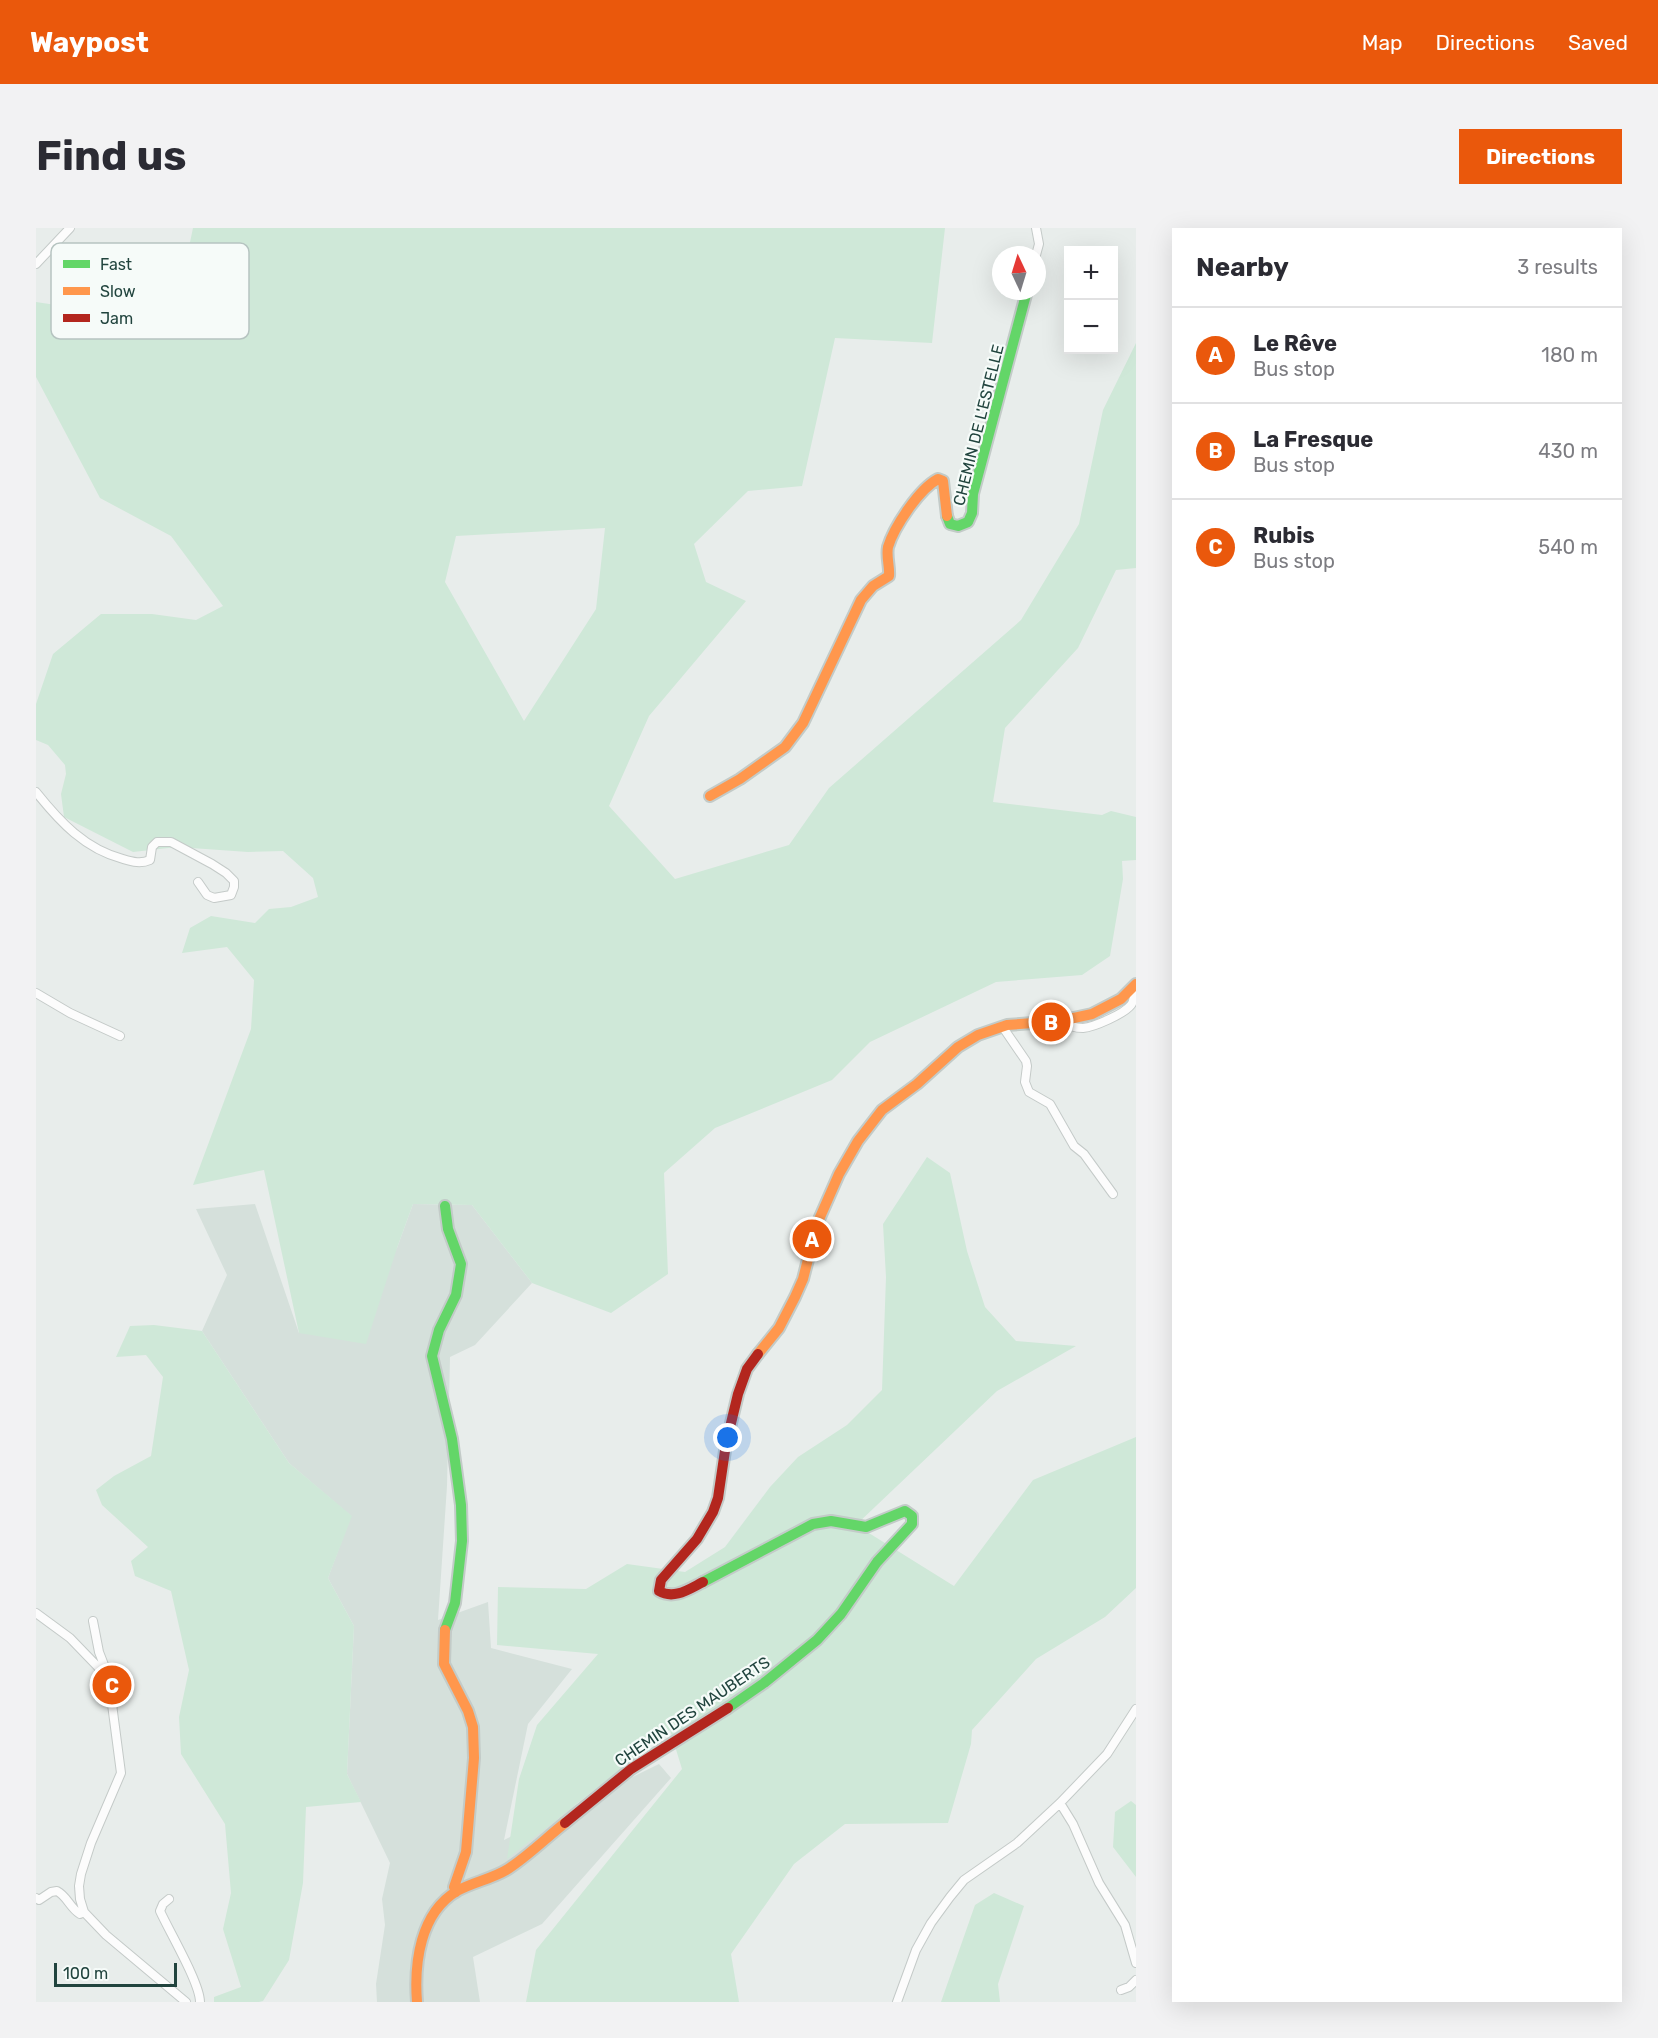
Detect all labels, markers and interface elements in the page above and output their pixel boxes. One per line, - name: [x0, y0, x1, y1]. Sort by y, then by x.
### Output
- text: Waypost: [30, 26, 149, 59]
- text: Map: [1362, 30, 1403, 55]
- text: Directions: [1436, 30, 1535, 55]
- text: Saved: [1568, 30, 1628, 55]
- button: Directions: [1459, 129, 1622, 184]
- text: Find us: [36, 131, 187, 181]
- legend: [51, 243, 249, 339]
- north arrow: [992, 246, 1046, 300]
- map controls: [1064, 246, 1118, 354]
- button: +: [1064, 246, 1118, 300]
- text: Nearby: [1196, 252, 1289, 283]
- text: Fast: [100, 255, 132, 274]
- text: 3 results: [1517, 255, 1598, 279]
- text: Slow: [100, 282, 136, 301]
- button: −: [1064, 300, 1118, 354]
- text: Jam: [100, 309, 133, 328]
- text: Le Rêve: [1253, 330, 1337, 357]
- street label: CHEMIN DE L'ESTELLE: [949, 343, 1008, 508]
- text: A: [1208, 343, 1223, 367]
- text: 180 m: [1541, 343, 1598, 367]
- text: Bus stop: [1253, 357, 1335, 381]
- text: La Fresque: [1253, 426, 1373, 453]
- text: B: [1208, 439, 1223, 463]
- text: 430 m: [1538, 439, 1598, 463]
- text: Bus stop: [1253, 453, 1335, 477]
- text: Rubis: [1253, 522, 1315, 549]
- text: C: [1208, 535, 1223, 559]
- text: 540 m: [1538, 535, 1598, 559]
- text: Bus stop: [1253, 549, 1335, 573]
- pin: B: [1032, 1000, 1070, 1044]
- pin: A: [792, 1216, 832, 1262]
- your location: [713, 1423, 742, 1452]
- street label: CHEMIN DES MAUBERTS: [611, 1652, 773, 1770]
- pin: C: [92, 1662, 132, 1708]
- scale bar: [54, 1960, 177, 1988]
- text: 100 m: [63, 1964, 108, 1983]

